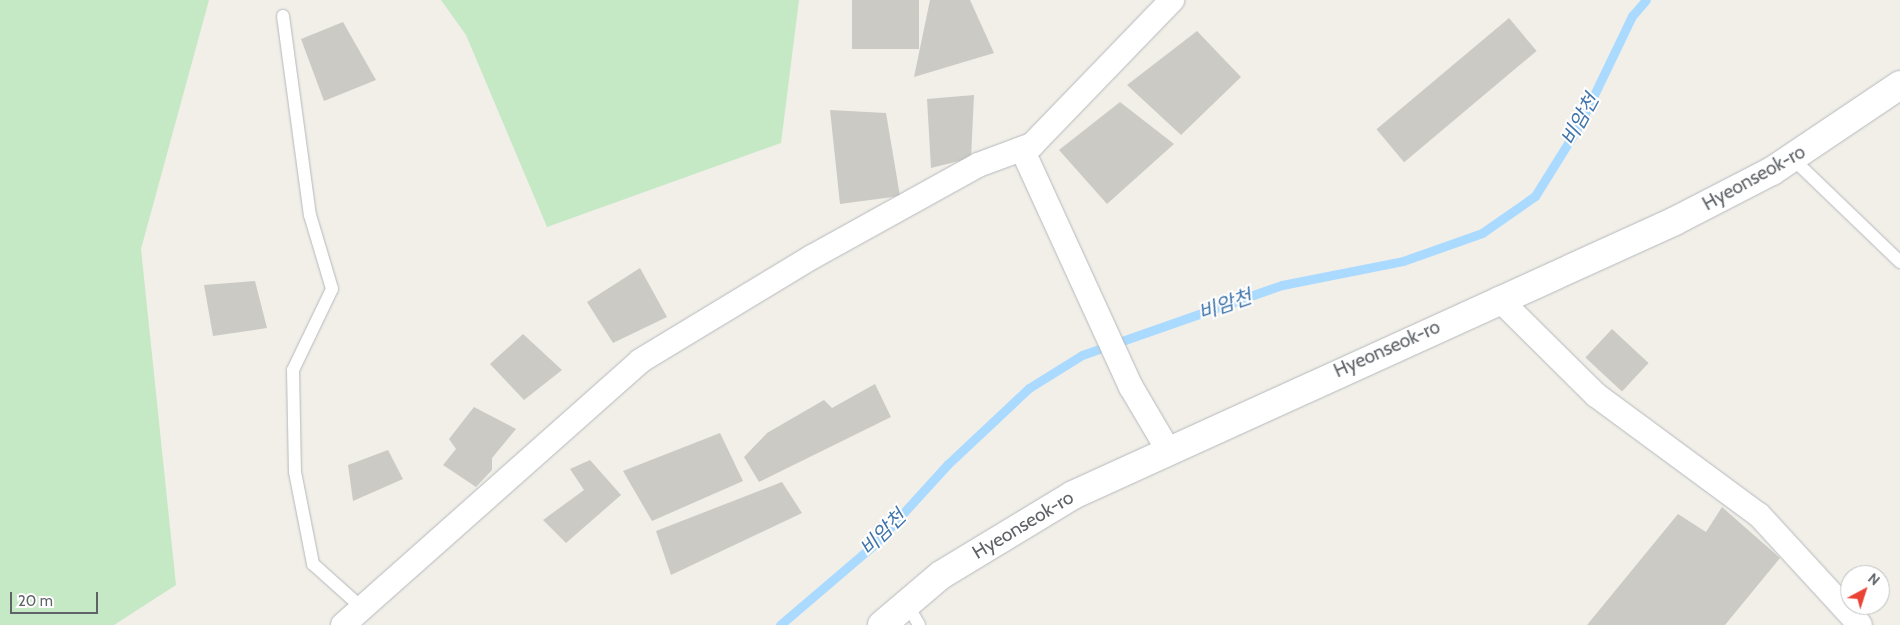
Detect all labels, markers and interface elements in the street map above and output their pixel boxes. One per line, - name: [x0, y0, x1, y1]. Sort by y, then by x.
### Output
- water label: 비암천: [1556, 90, 1604, 150]
- street label: Hyeonseok-ro: [1699, 140, 1809, 216]
- water label: 비암천: [1195, 285, 1255, 325]
- street label: Hyeonseok-ro: [1330, 315, 1444, 383]
- street label: Hyeonseok-ro: [968, 486, 1078, 564]
- water label: 비암천: [855, 505, 911, 561]
- north arrow: [1840, 565, 1890, 615]
- text: N: [1864, 569, 1884, 589]
- scale bar: [12, 582, 100, 614]
- text: 20 m: [18, 592, 53, 610]

